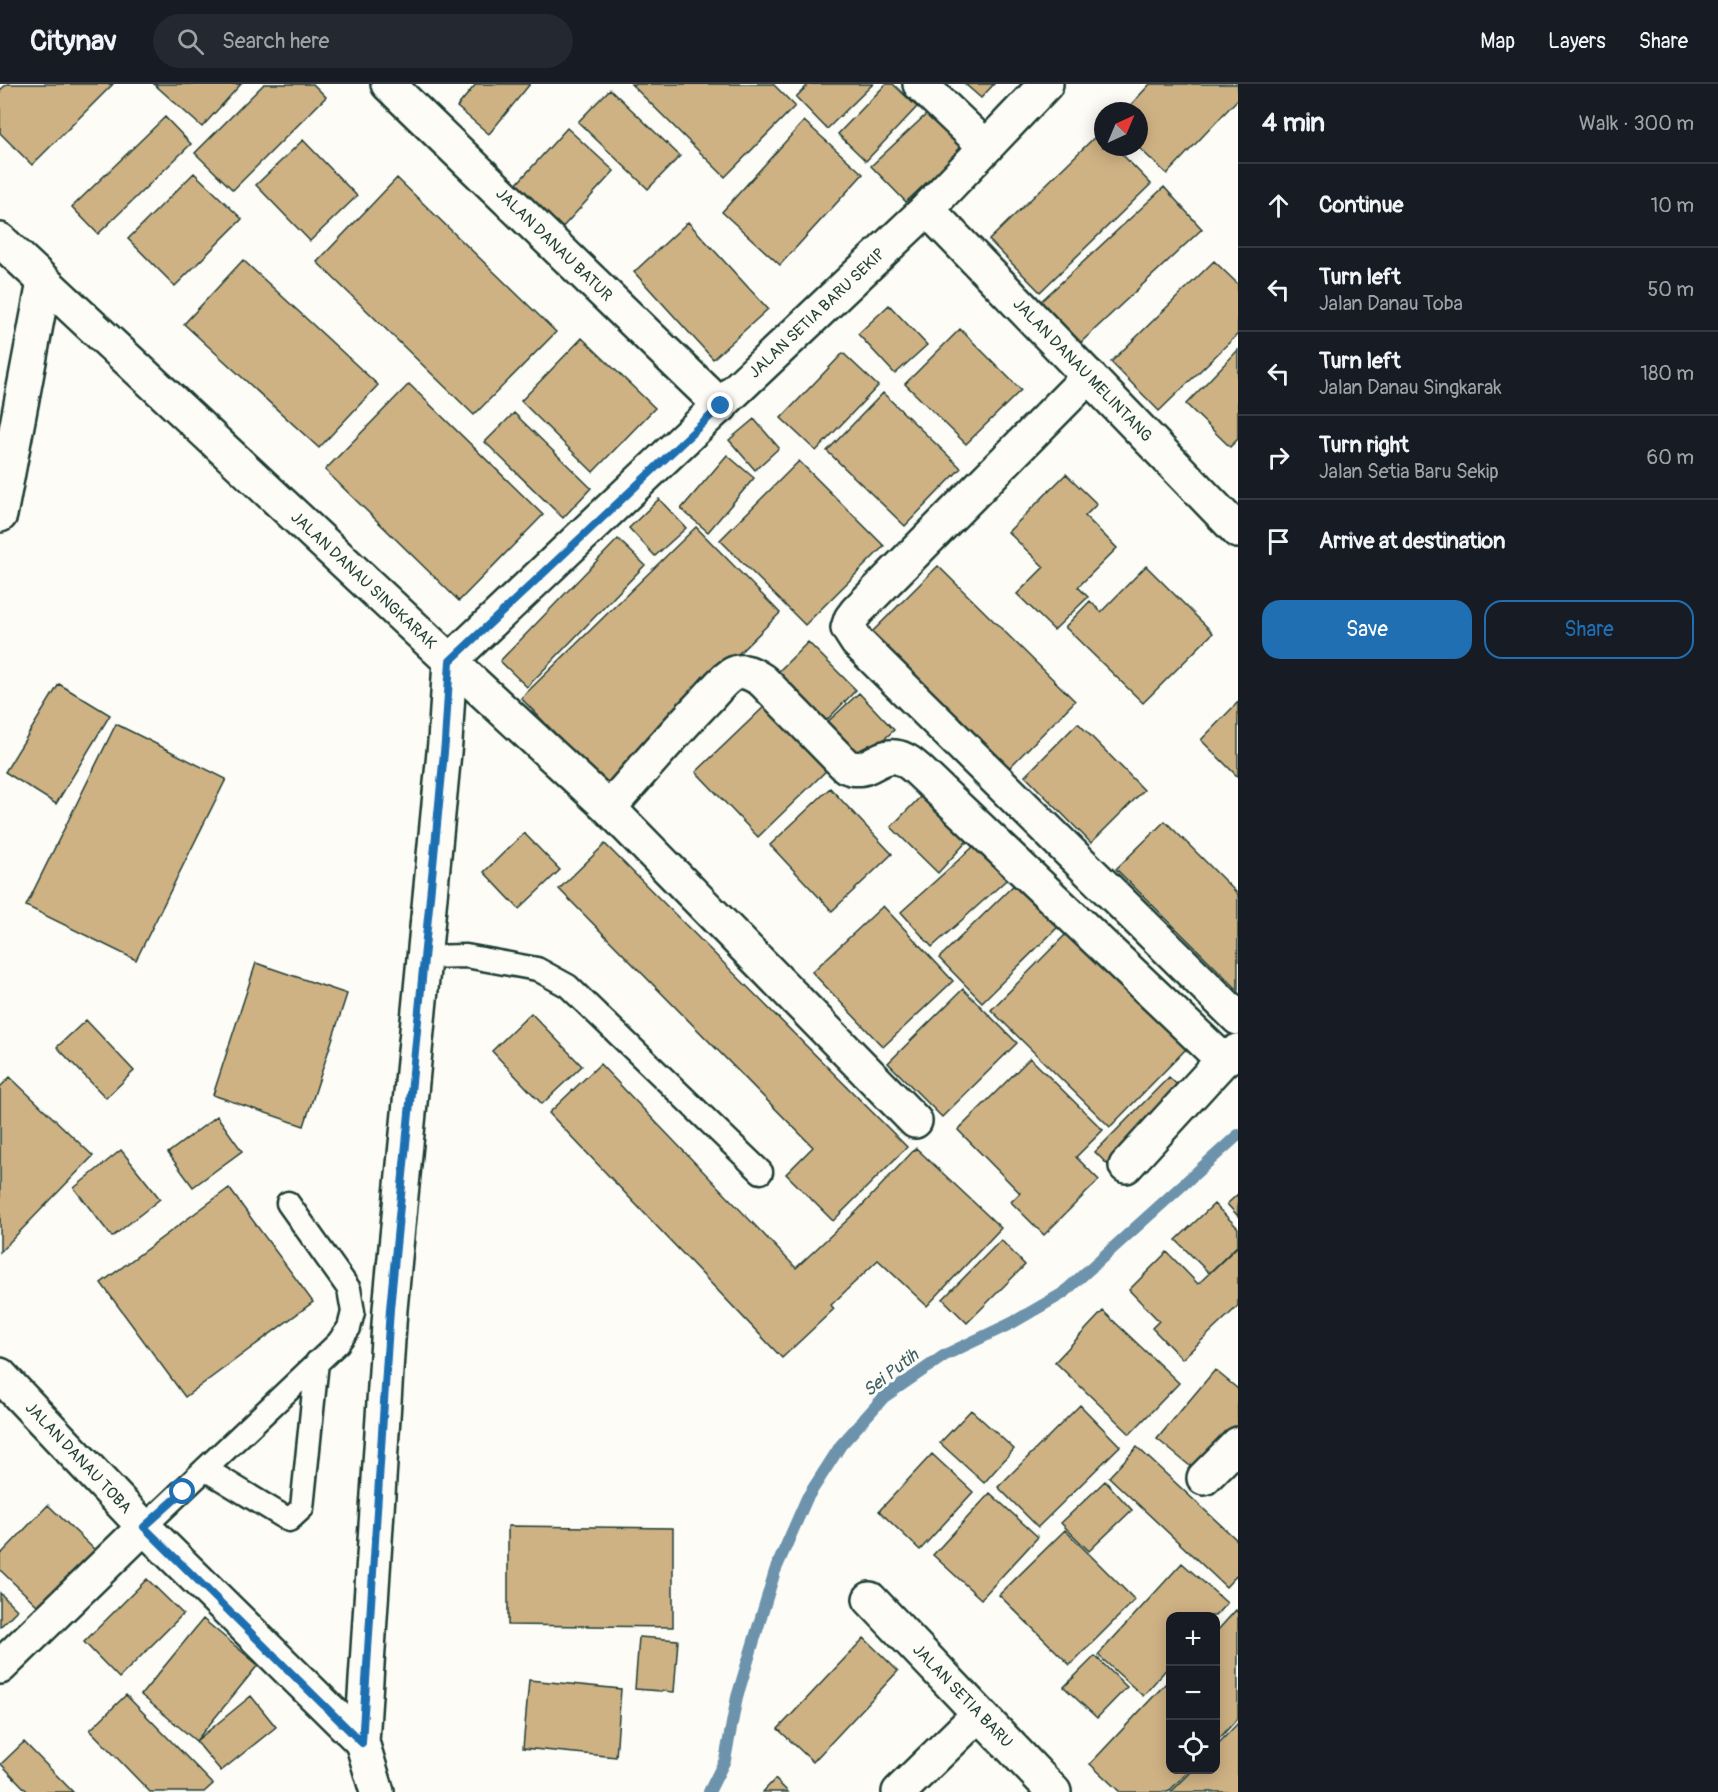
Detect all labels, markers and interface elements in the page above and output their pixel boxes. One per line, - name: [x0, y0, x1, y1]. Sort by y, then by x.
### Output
- search box: [153, 14, 573, 68]
- text: Citynav: [30, 24, 117, 59]
- icon: search: [174, 25, 207, 58]
- text: Search here: [222, 27, 329, 55]
- text: Map: [1480, 28, 1515, 55]
- text: Layers: [1548, 28, 1606, 55]
- text: Share: [1639, 28, 1688, 55]
- north arrow: [1094, 102, 1148, 156]
- text: 4 min: [1262, 107, 1325, 139]
- text: Walk · 300 m: [1579, 111, 1694, 136]
- street label: JALAN DANAU BATUR: [492, 184, 617, 305]
- icon: ahead: [1262, 189, 1295, 222]
- text: Continue: [1319, 191, 1403, 219]
- text: 10 m: [1650, 193, 1694, 218]
- street label: JALAN SETIA BARU SEKIP: [745, 244, 889, 382]
- text: Turn left: [1319, 263, 1401, 291]
- icon: left: [1262, 273, 1295, 306]
- text: 50 m: [1647, 277, 1694, 302]
- text: Jalan Danau Toba: [1319, 291, 1463, 316]
- street label: JALAN DANAU MELINTANG: [1009, 294, 1157, 446]
- text: Turn left: [1319, 347, 1401, 375]
- icon: left: [1262, 357, 1295, 390]
- text: 180 m: [1640, 361, 1694, 386]
- text: Jalan Danau Singkarak: [1319, 375, 1502, 400]
- route end: [707, 392, 733, 418]
- text: Turn right: [1319, 431, 1409, 459]
- icon: right: [1262, 441, 1295, 474]
- text: 60 m: [1647, 445, 1694, 470]
- text: Jalan Setia Baru Sekip: [1319, 459, 1499, 484]
- street label: JALAN DANAU SINGKARAK: [287, 507, 441, 653]
- icon: arrive: [1262, 525, 1295, 558]
- text: Arrive at destination: [1319, 527, 1505, 555]
- button: Save: [1262, 600, 1472, 659]
- button: Share: [1484, 600, 1694, 659]
- water label: Sei Putih: [859, 1343, 925, 1402]
- street label: JALAN DANAU TOBA: [21, 1398, 136, 1518]
- route start: [169, 1478, 195, 1504]
- map controls: [1166, 1612, 1220, 1774]
- button: +: [1166, 1612, 1220, 1666]
- street label: JALAN SETIA BARU: [908, 1640, 1017, 1752]
- button: −: [1166, 1666, 1220, 1720]
- button: locate: [1166, 1720, 1220, 1774]

